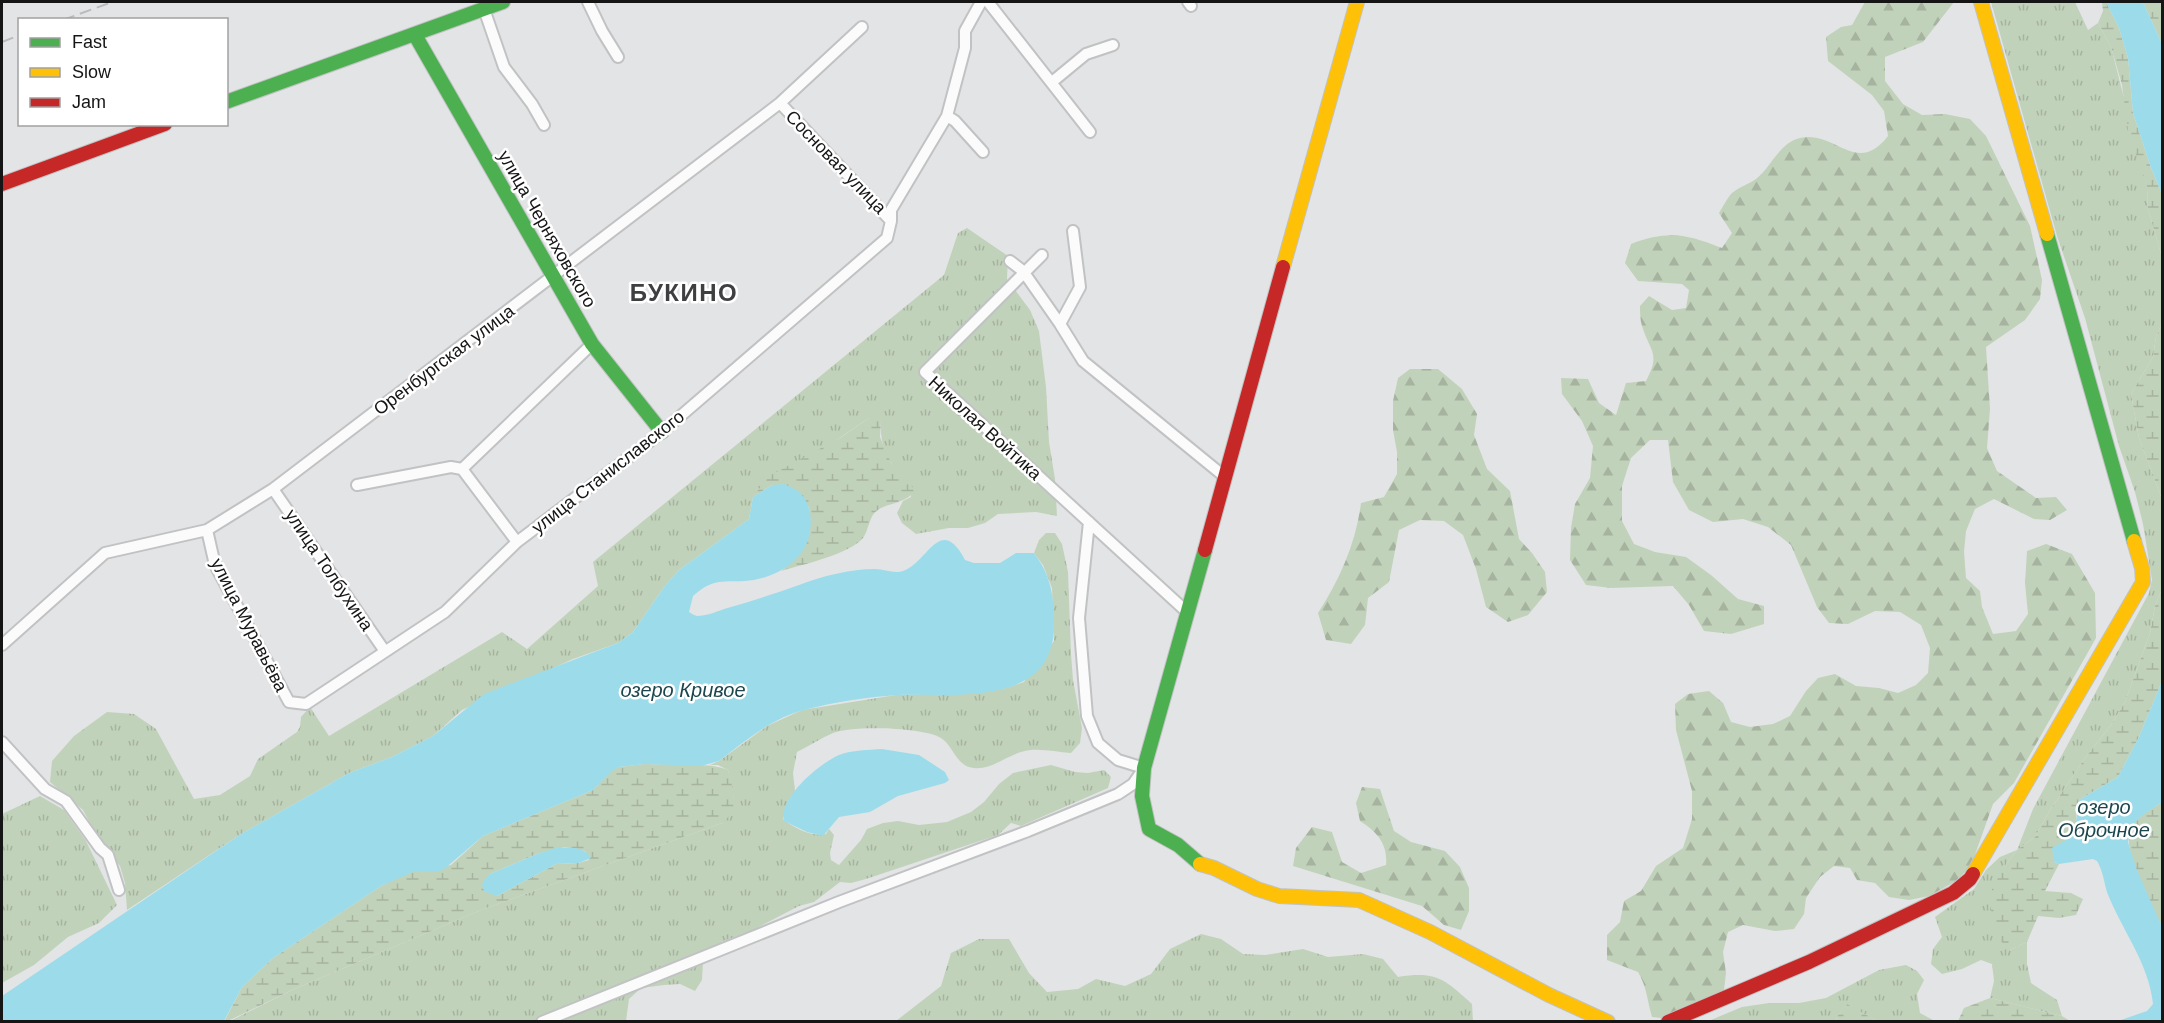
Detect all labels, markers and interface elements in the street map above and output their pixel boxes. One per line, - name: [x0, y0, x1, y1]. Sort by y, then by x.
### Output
- legend: [18, 18, 228, 126]
- text: Fast: [72, 32, 107, 52]
- text: Slow: [72, 62, 112, 82]
- text: Jam: [72, 92, 106, 112]
- street label: Сосновая улица: [782, 106, 891, 218]
- street label: улица Черняховского: [494, 147, 600, 311]
- district label: БУКИНО: [630, 279, 738, 306]
- street label: Оренбургская улица: [370, 300, 519, 419]
- street label: Николая Войтика: [925, 372, 1046, 484]
- street label: улица Станиславского: [528, 406, 688, 538]
- street label: улица Толбухина: [281, 505, 378, 635]
- street label: улица Муравьёва: [207, 555, 292, 696]
- water label: озеро Кривое: [620, 679, 746, 701]
- water label: озеро Оброчное: [2058, 796, 2150, 841]

